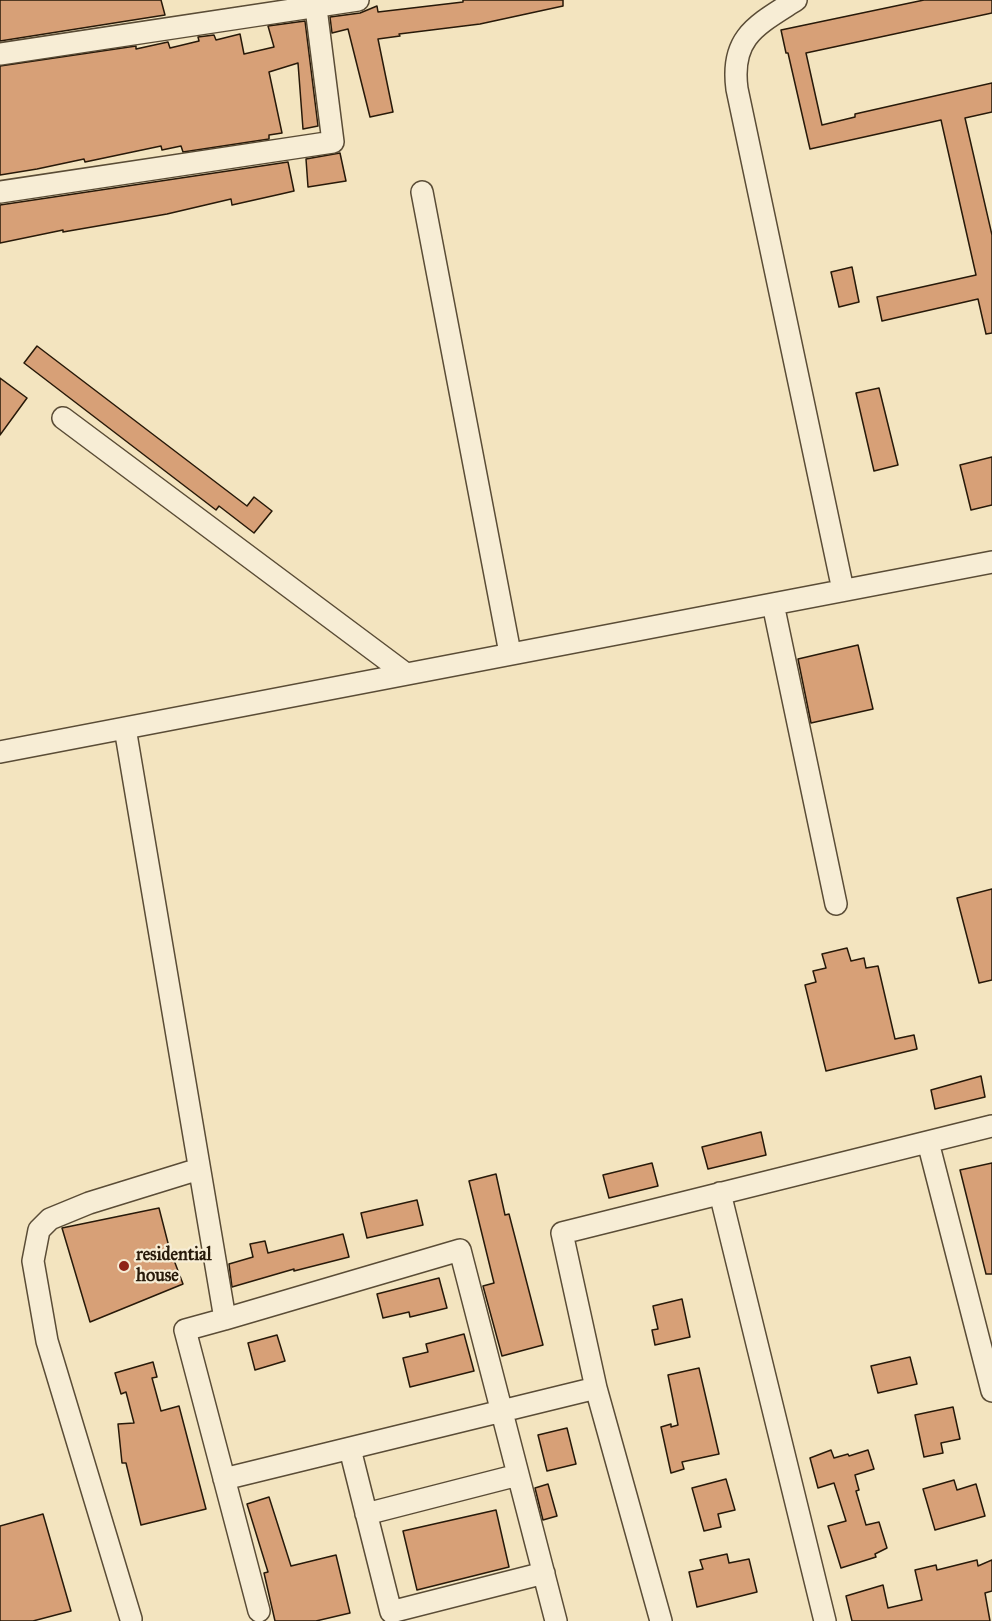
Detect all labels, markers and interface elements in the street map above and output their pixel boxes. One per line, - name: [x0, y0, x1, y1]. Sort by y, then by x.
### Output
- place label: residential house: [136, 1245, 212, 1288]
- marker: residential house: [117, 1259, 131, 1273]

